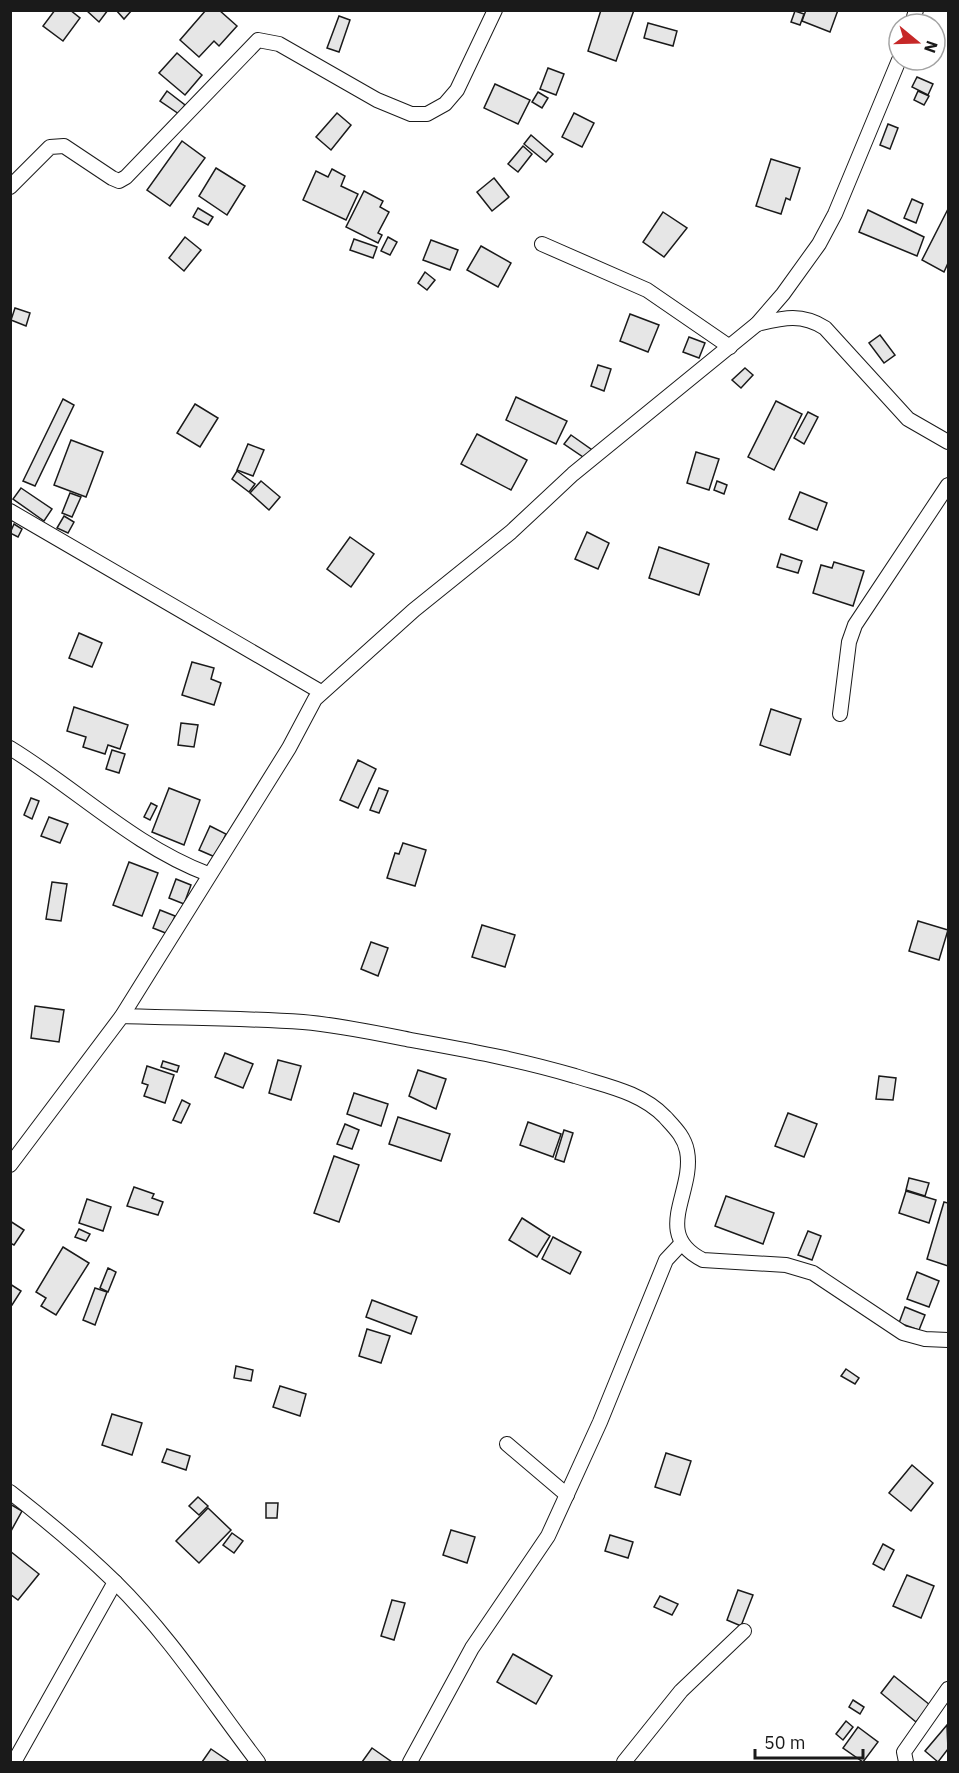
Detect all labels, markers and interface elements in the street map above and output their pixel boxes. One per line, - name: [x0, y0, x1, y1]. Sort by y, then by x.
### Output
- north arrow: [887, 12, 947, 72]
- text: N: [920, 38, 943, 56]
- scale bar: [755, 1722, 863, 1760]
- text: 50 m: [764, 1731, 806, 1754]

